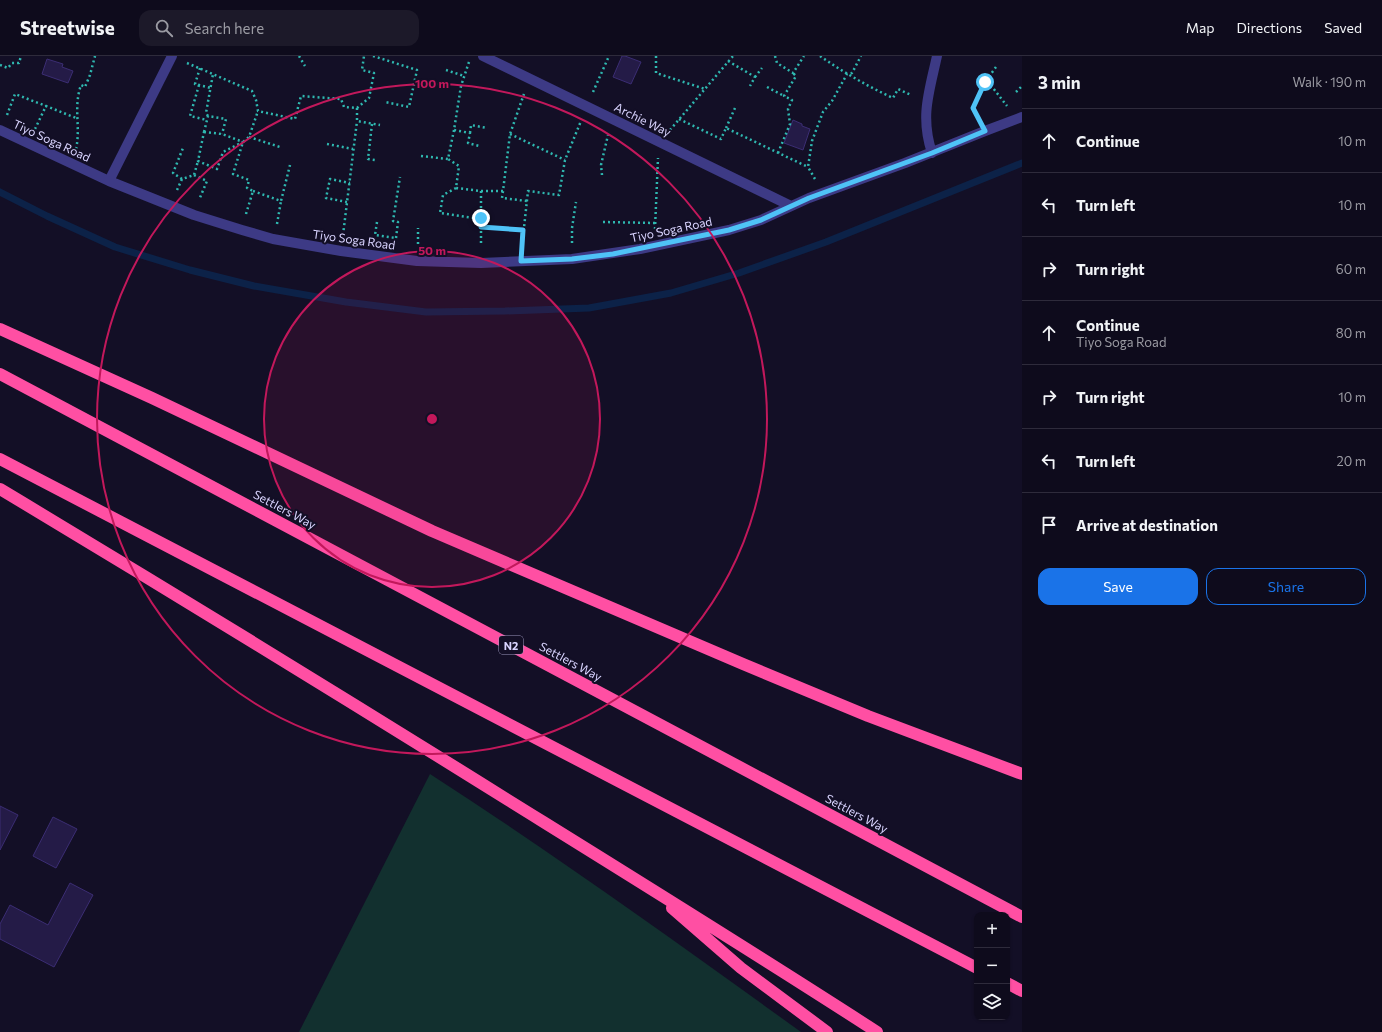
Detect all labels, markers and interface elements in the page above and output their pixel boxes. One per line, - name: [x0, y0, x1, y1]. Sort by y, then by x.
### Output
- search box: [139, 10, 419, 46]
- text: Streetwise: [20, 16, 115, 39]
- icon: search: [153, 17, 175, 39]
- text: Search here: [185, 19, 264, 37]
- text: Map: [1186, 19, 1215, 36]
- text: Directions: [1237, 19, 1302, 36]
- text: Saved: [1324, 19, 1362, 36]
- text: 3 min: [1038, 72, 1081, 93]
- route start: [976, 73, 994, 91]
- text: Walk · 190 m: [1292, 74, 1366, 90]
- text: 100 m: [415, 76, 449, 90]
- street label: Archie Way: [612, 99, 674, 139]
- street label: Tiyo Soga Road: [11, 116, 93, 164]
- icon: ahead: [1038, 130, 1060, 152]
- text: Continue: [1076, 132, 1140, 150]
- text: 10 m: [1338, 133, 1366, 149]
- icon: left: [1038, 194, 1060, 216]
- text: Turn left: [1076, 196, 1135, 214]
- text: 10 m: [1338, 197, 1366, 213]
- route end: [472, 209, 490, 227]
- street label: Tiyo Soga Road: [629, 213, 713, 245]
- street label: Tiyo Soga Road: [312, 226, 396, 252]
- text: 50 m: [418, 243, 446, 257]
- icon: right: [1038, 258, 1060, 280]
- text: Turn right: [1076, 260, 1145, 278]
- text: 60 m: [1336, 261, 1366, 277]
- text: Continue: [1076, 316, 1140, 334]
- icon: ahead: [1038, 322, 1060, 344]
- text: 80 m: [1336, 325, 1366, 341]
- text: Tiyo Soga Road: [1076, 334, 1166, 350]
- icon: right: [1038, 386, 1060, 408]
- text: Turn right: [1076, 388, 1145, 406]
- text: 10 m: [1338, 389, 1366, 405]
- centre of rings: [425, 412, 439, 426]
- icon: left: [1038, 450, 1060, 472]
- text: Turn left: [1076, 452, 1135, 470]
- text: 20 m: [1337, 453, 1366, 469]
- street label: Settlers Way: [251, 487, 319, 531]
- icon: arrive: [1038, 514, 1060, 536]
- text: Arrive at destination: [1076, 516, 1218, 534]
- button: Save: [1038, 568, 1198, 605]
- button: Share: [1206, 568, 1366, 605]
- road number: N2: [499, 636, 523, 654]
- street label: Settlers Way: [537, 639, 605, 683]
- street label: Settlers Way: [823, 791, 891, 835]
- map controls: [974, 912, 1010, 1020]
- button: +: [974, 912, 1010, 948]
- button: −: [974, 948, 1010, 984]
- button: layers: [974, 984, 1010, 1020]

